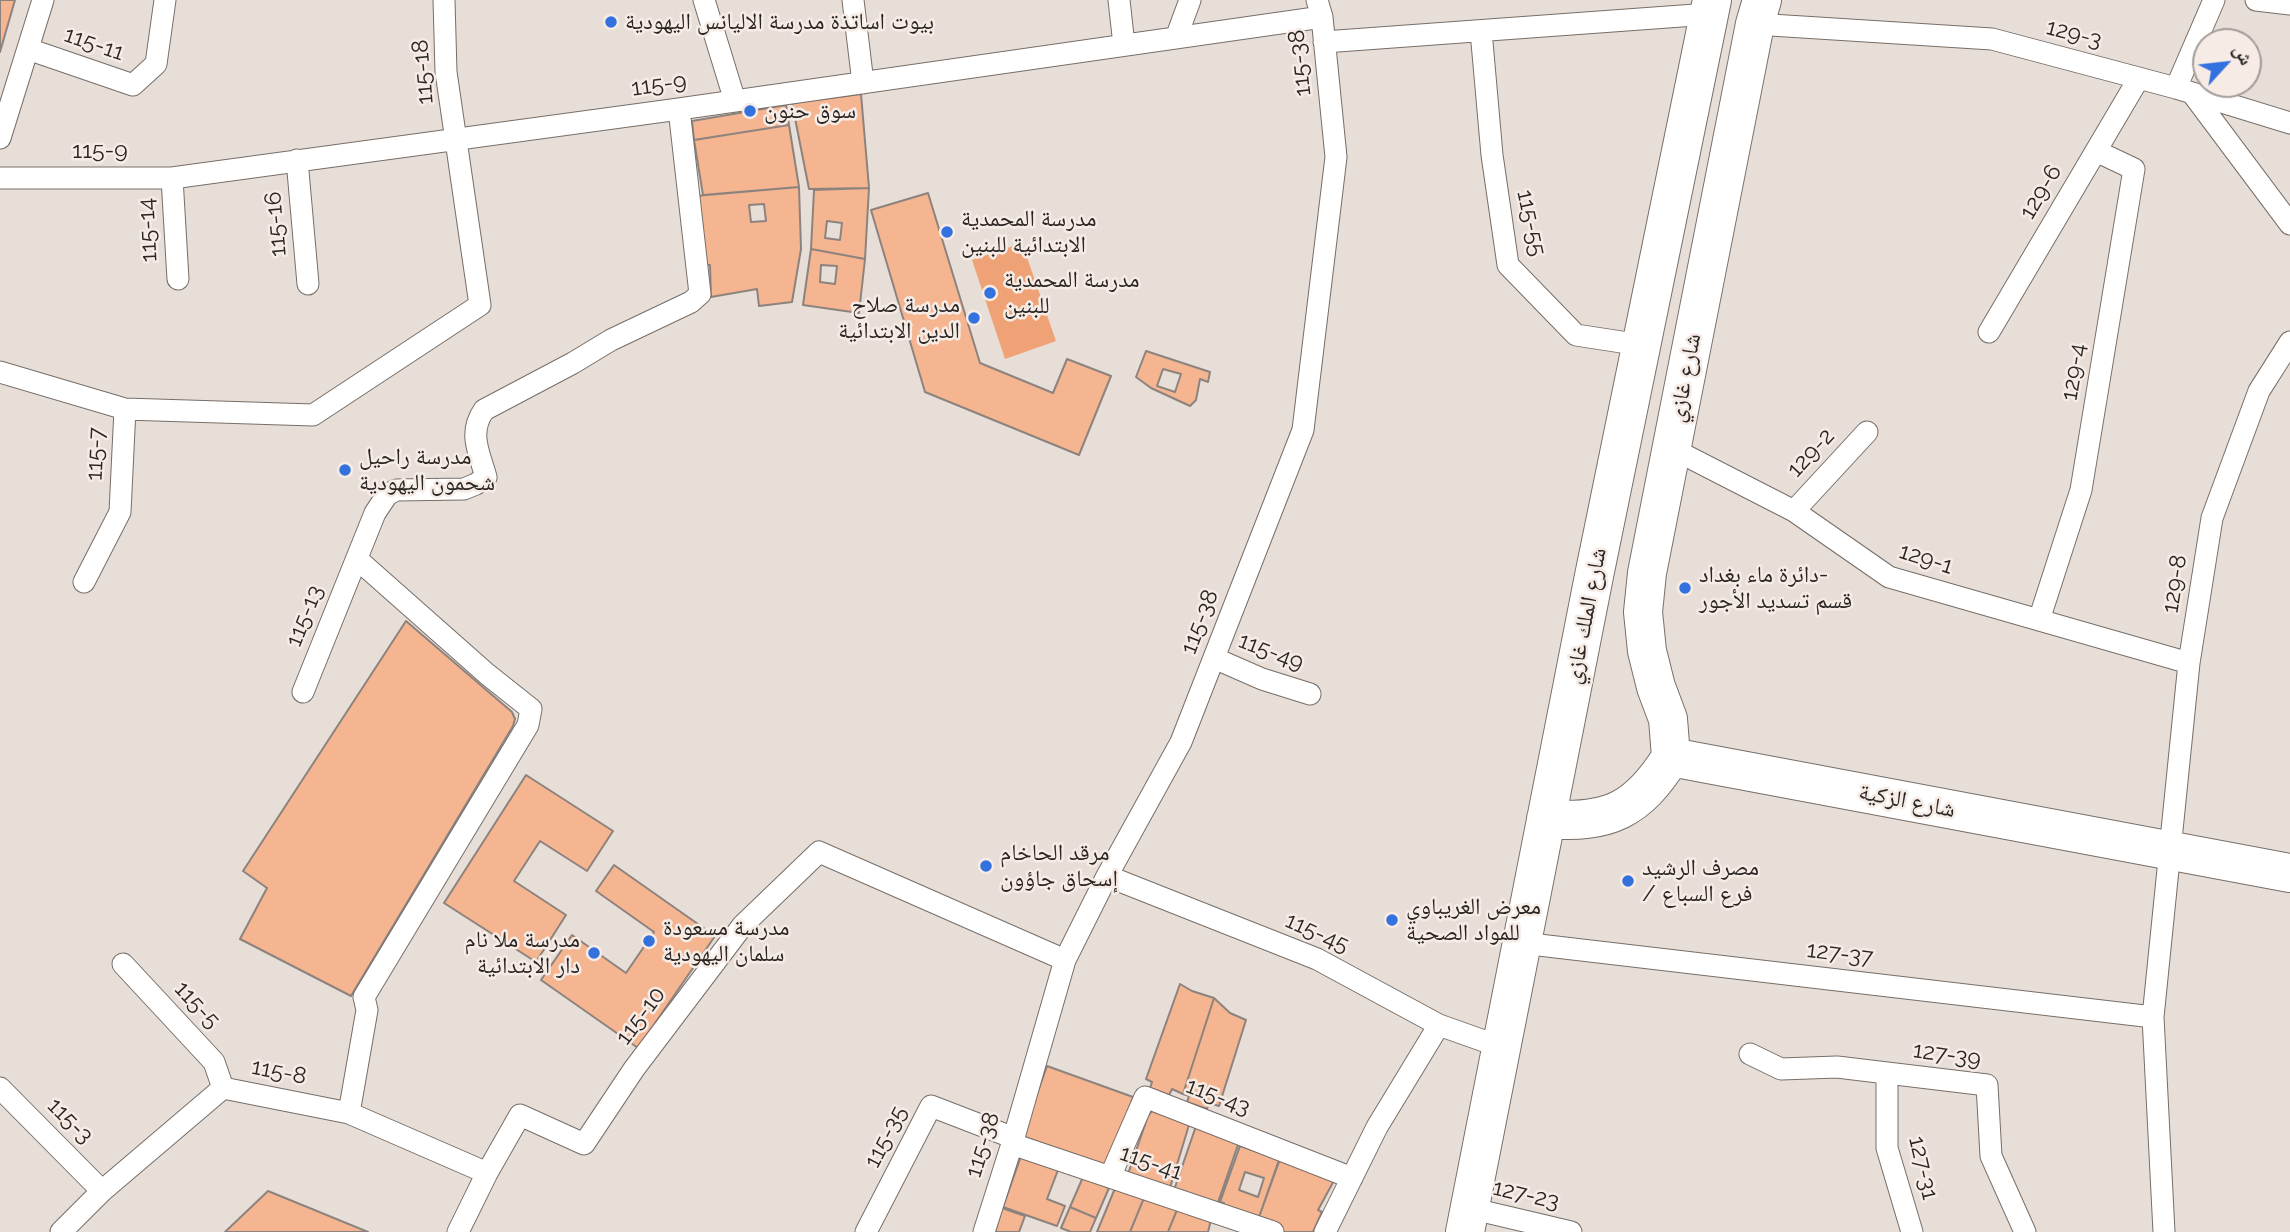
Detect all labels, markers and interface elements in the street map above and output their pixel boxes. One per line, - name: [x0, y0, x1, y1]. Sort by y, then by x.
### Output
- place label: بيوت اساتذة مدرسة الاليانس اليهودية: [625, 8, 934, 36]
- street label: 129-3: [2043, 13, 2105, 55]
- marker: بيوت اساتذة مدرسة الاليانس اليهودية: [603, 14, 619, 30]
- street label: 115-11: [60, 21, 128, 67]
- street label: 115-38: [1283, 28, 1317, 98]
- north arrow: [2192, 28, 2262, 98]
- street label: 115-18: [406, 38, 440, 106]
- text: ش: [2230, 40, 2258, 68]
- street label: 115-9: [630, 67, 688, 103]
- place label: سوق حنون: [764, 97, 856, 125]
- marker: سوق حنون: [742, 103, 758, 119]
- street label: 115-9: [72, 137, 128, 165]
- street label: 129-6: [2014, 160, 2068, 224]
- street label: 115-55: [1511, 187, 1551, 259]
- street label: 115-16: [259, 190, 293, 258]
- street label: 115-14: [133, 197, 163, 263]
- place label: مدرسة المحمدية الابتدائية للبنين: [961, 205, 1097, 259]
- marker: مدرسة المحمدية الابتدائية للبنين: [939, 224, 955, 240]
- place label: مدرسة المحمدية للبنين: [1004, 266, 1140, 320]
- marker: مدرسة المحمدية للبنين: [982, 285, 998, 301]
- place label: مدرسة صلاح الدين الابتدائية: [838, 291, 960, 345]
- marker: مدرسة صلاح الدين الابتدائية: [966, 310, 982, 326]
- street label: شارع غازي: [1663, 331, 1707, 425]
- street label: 129-4: [2056, 341, 2092, 403]
- street label: 129-2: [1782, 423, 1840, 483]
- street label: 115-7: [81, 427, 111, 481]
- place label: مدرسة راحيل شحمون اليهودية: [359, 443, 495, 497]
- marker: مدرسة راحيل شحمون اليهودية: [337, 462, 353, 478]
- street label: 129-1: [1896, 537, 1956, 581]
- street label: شارع الملك غازي: [1559, 545, 1613, 687]
- street label: 129-8: [2157, 553, 2193, 615]
- place label: دائرة ماء بغداد- قسم تسديد الأجور: [1699, 561, 1852, 615]
- marker: دائرة ماء بغداد- قسم تسديد الأجور: [1677, 580, 1693, 596]
- street label: 115-13: [280, 581, 330, 651]
- street label: 115-38: [1175, 586, 1225, 658]
- street label: 115-49: [1234, 627, 1308, 677]
- street label: شارع الزكية: [1857, 778, 1957, 824]
- place label: مرقد الحاخام إسحاق جاؤون: [1000, 839, 1118, 893]
- place label: مصرف الرشيد / فرع السباع: [1642, 854, 1759, 908]
- marker: مرقد الحاخام إسحاق جاؤون: [978, 858, 994, 874]
- marker: مصرف الرشيد / فرع السباع: [1620, 873, 1636, 889]
- place label: معرض الغريباوي للمواد الصحية: [1406, 893, 1541, 947]
- street label: 115-45: [1281, 907, 1353, 959]
- marker: معرض الغريباوي للمواد الصحية: [1384, 912, 1400, 928]
- place label: مدرسة مسعودة سلمان اليهودية: [663, 914, 790, 968]
- place label: مدرسة ملا نام دار الابتدائية: [465, 926, 580, 980]
- marker: مدرسة مسعودة سلمان اليهودية: [641, 933, 657, 949]
- street label: 127-37: [1805, 936, 1875, 972]
- marker: مدرسة ملا نام دار الابتدائية: [586, 945, 602, 961]
- street label: 115-5: [168, 976, 226, 1034]
- street label: 115-10: [610, 981, 672, 1051]
- street label: 127-39: [1911, 1037, 1983, 1073]
- street label: 115-8: [249, 1053, 309, 1091]
- street label: 115-43: [1182, 1072, 1254, 1122]
- street label: 115-3: [41, 1092, 99, 1150]
- street label: 115-35: [859, 1101, 913, 1173]
- street label: 115-38: [960, 1109, 1006, 1181]
- street label: 127-31: [1902, 1133, 1944, 1203]
- street label: 115-41: [1116, 1140, 1186, 1186]
- street label: 127-23: [1490, 1174, 1562, 1216]

